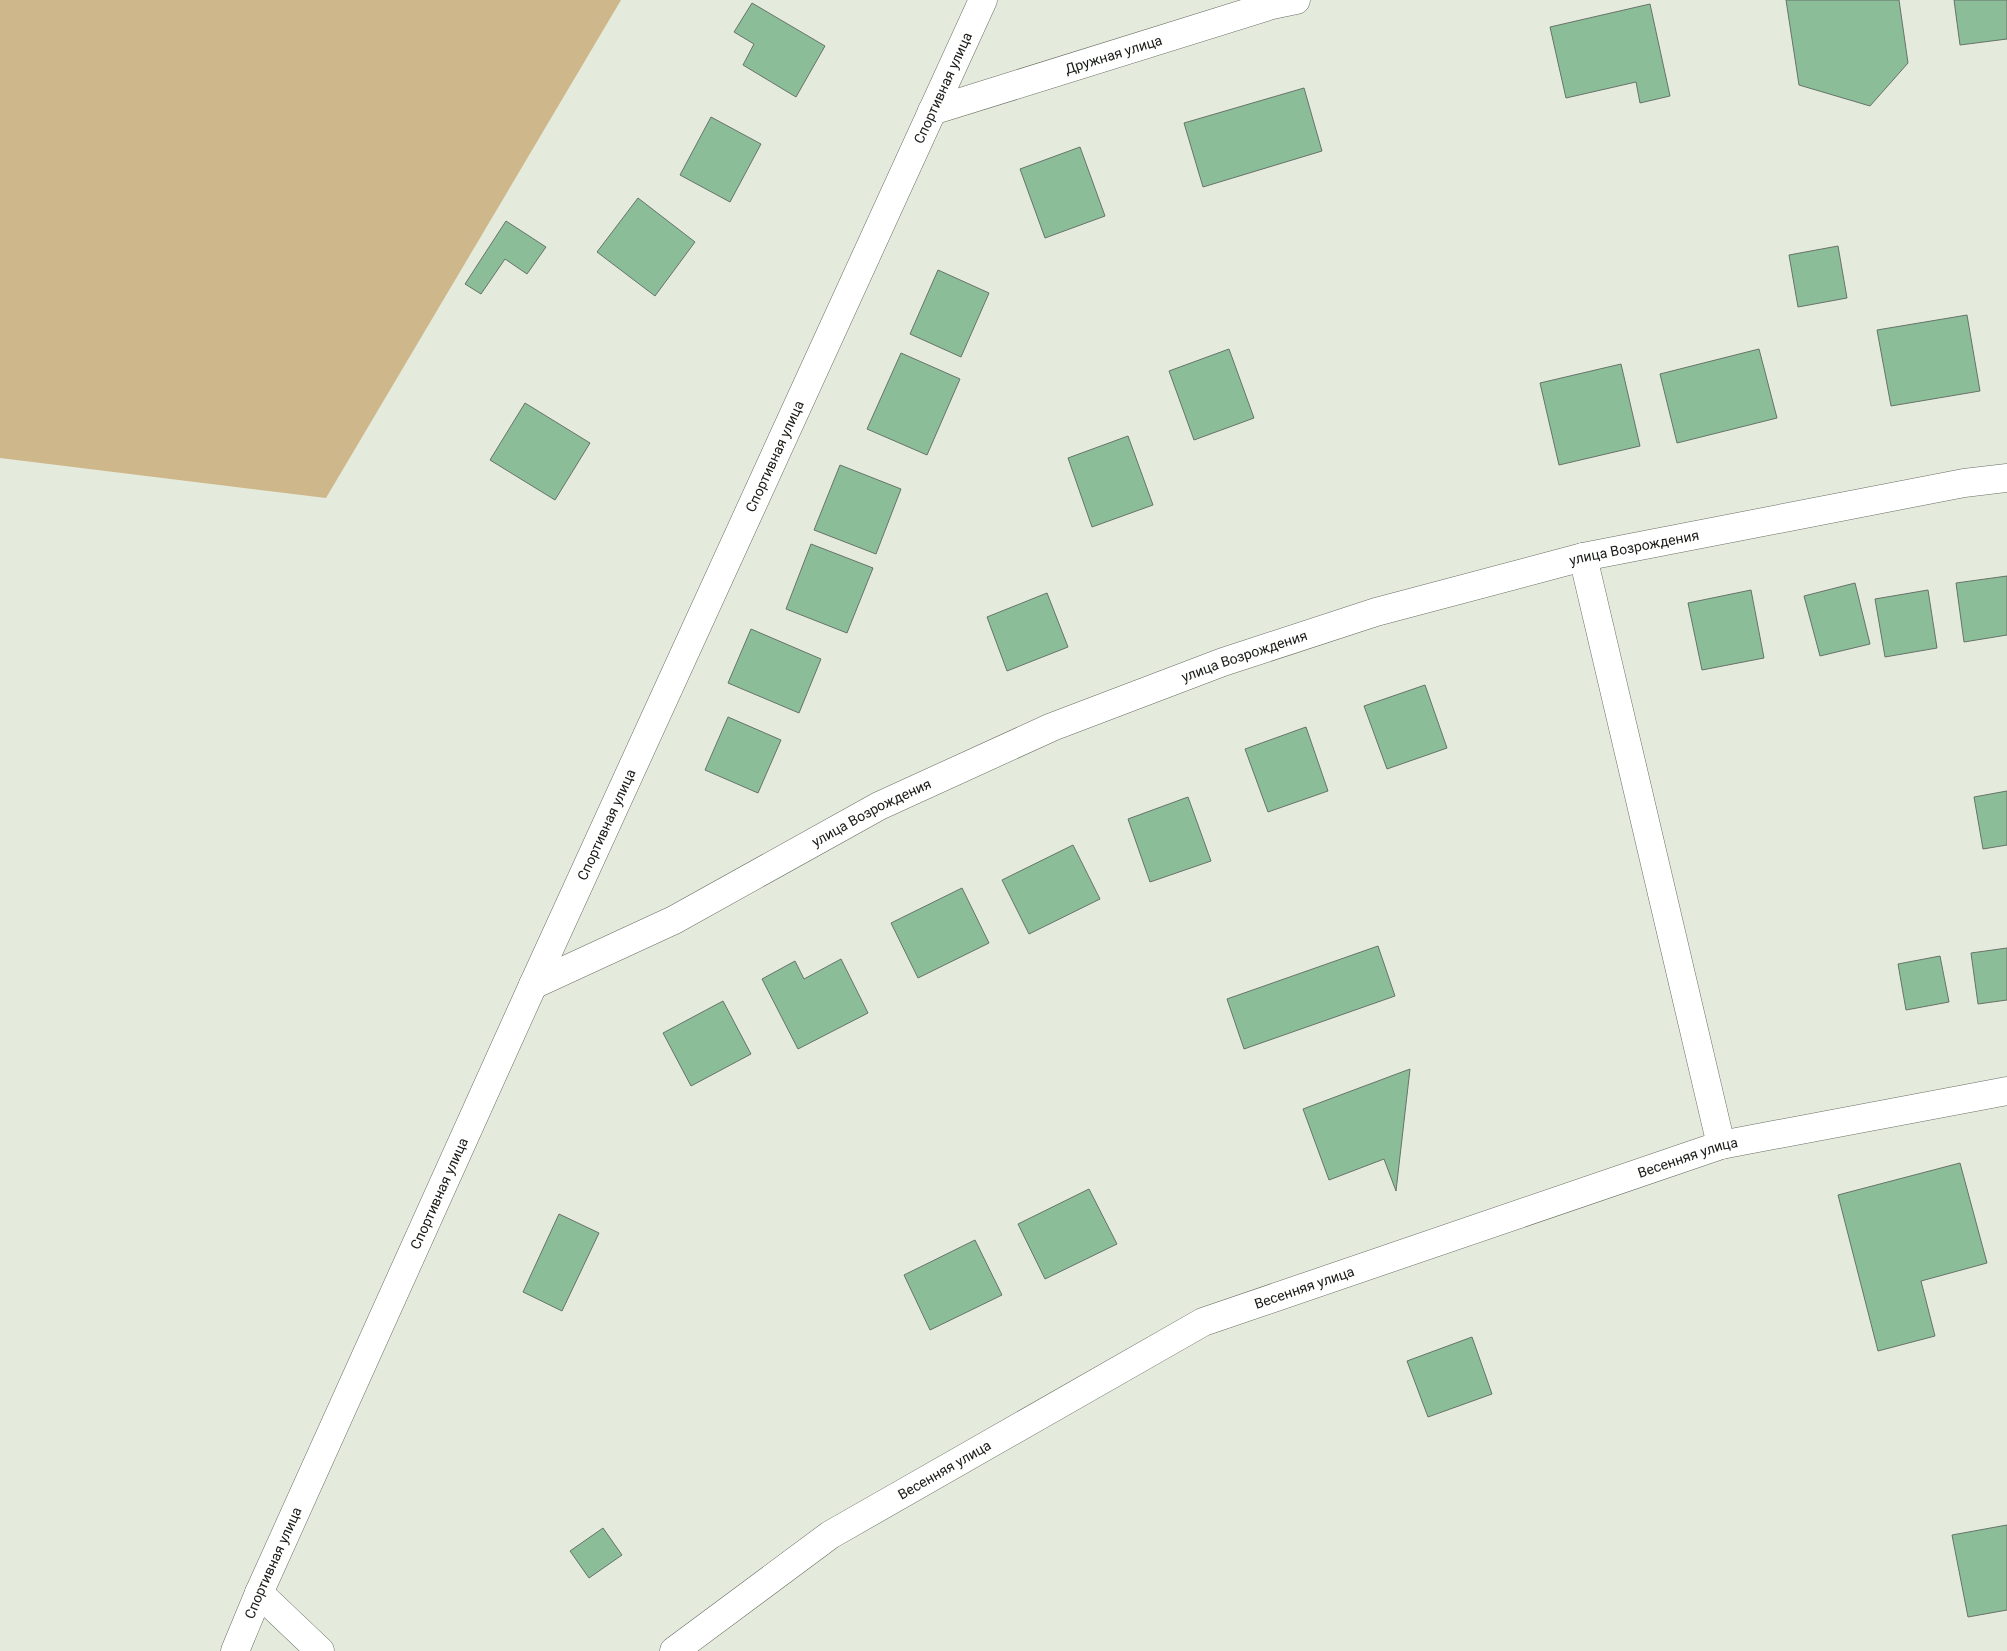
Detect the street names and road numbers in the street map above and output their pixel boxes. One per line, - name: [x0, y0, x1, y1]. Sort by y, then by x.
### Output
- street label: Спортивная улица: [911, 30, 975, 146]
- street label: Дружная улица: [1063, 32, 1164, 77]
- street label: Спортивная улица: [742, 398, 807, 514]
- street label: улица Возрождения: [1567, 527, 1700, 568]
- street label: улица Возрождения: [1179, 627, 1309, 685]
- street label: Спортивная улица: [574, 766, 639, 883]
- street label: улица Возрождения: [809, 775, 933, 850]
- street label: Весенняя улица: [1636, 1134, 1739, 1181]
- street label: Спортивная улица: [407, 1135, 471, 1252]
- street label: Весенняя улица: [1252, 1263, 1356, 1312]
- street label: Весенняя улица: [895, 1437, 994, 1503]
- street label: Спортивная улица: [241, 1504, 305, 1621]

